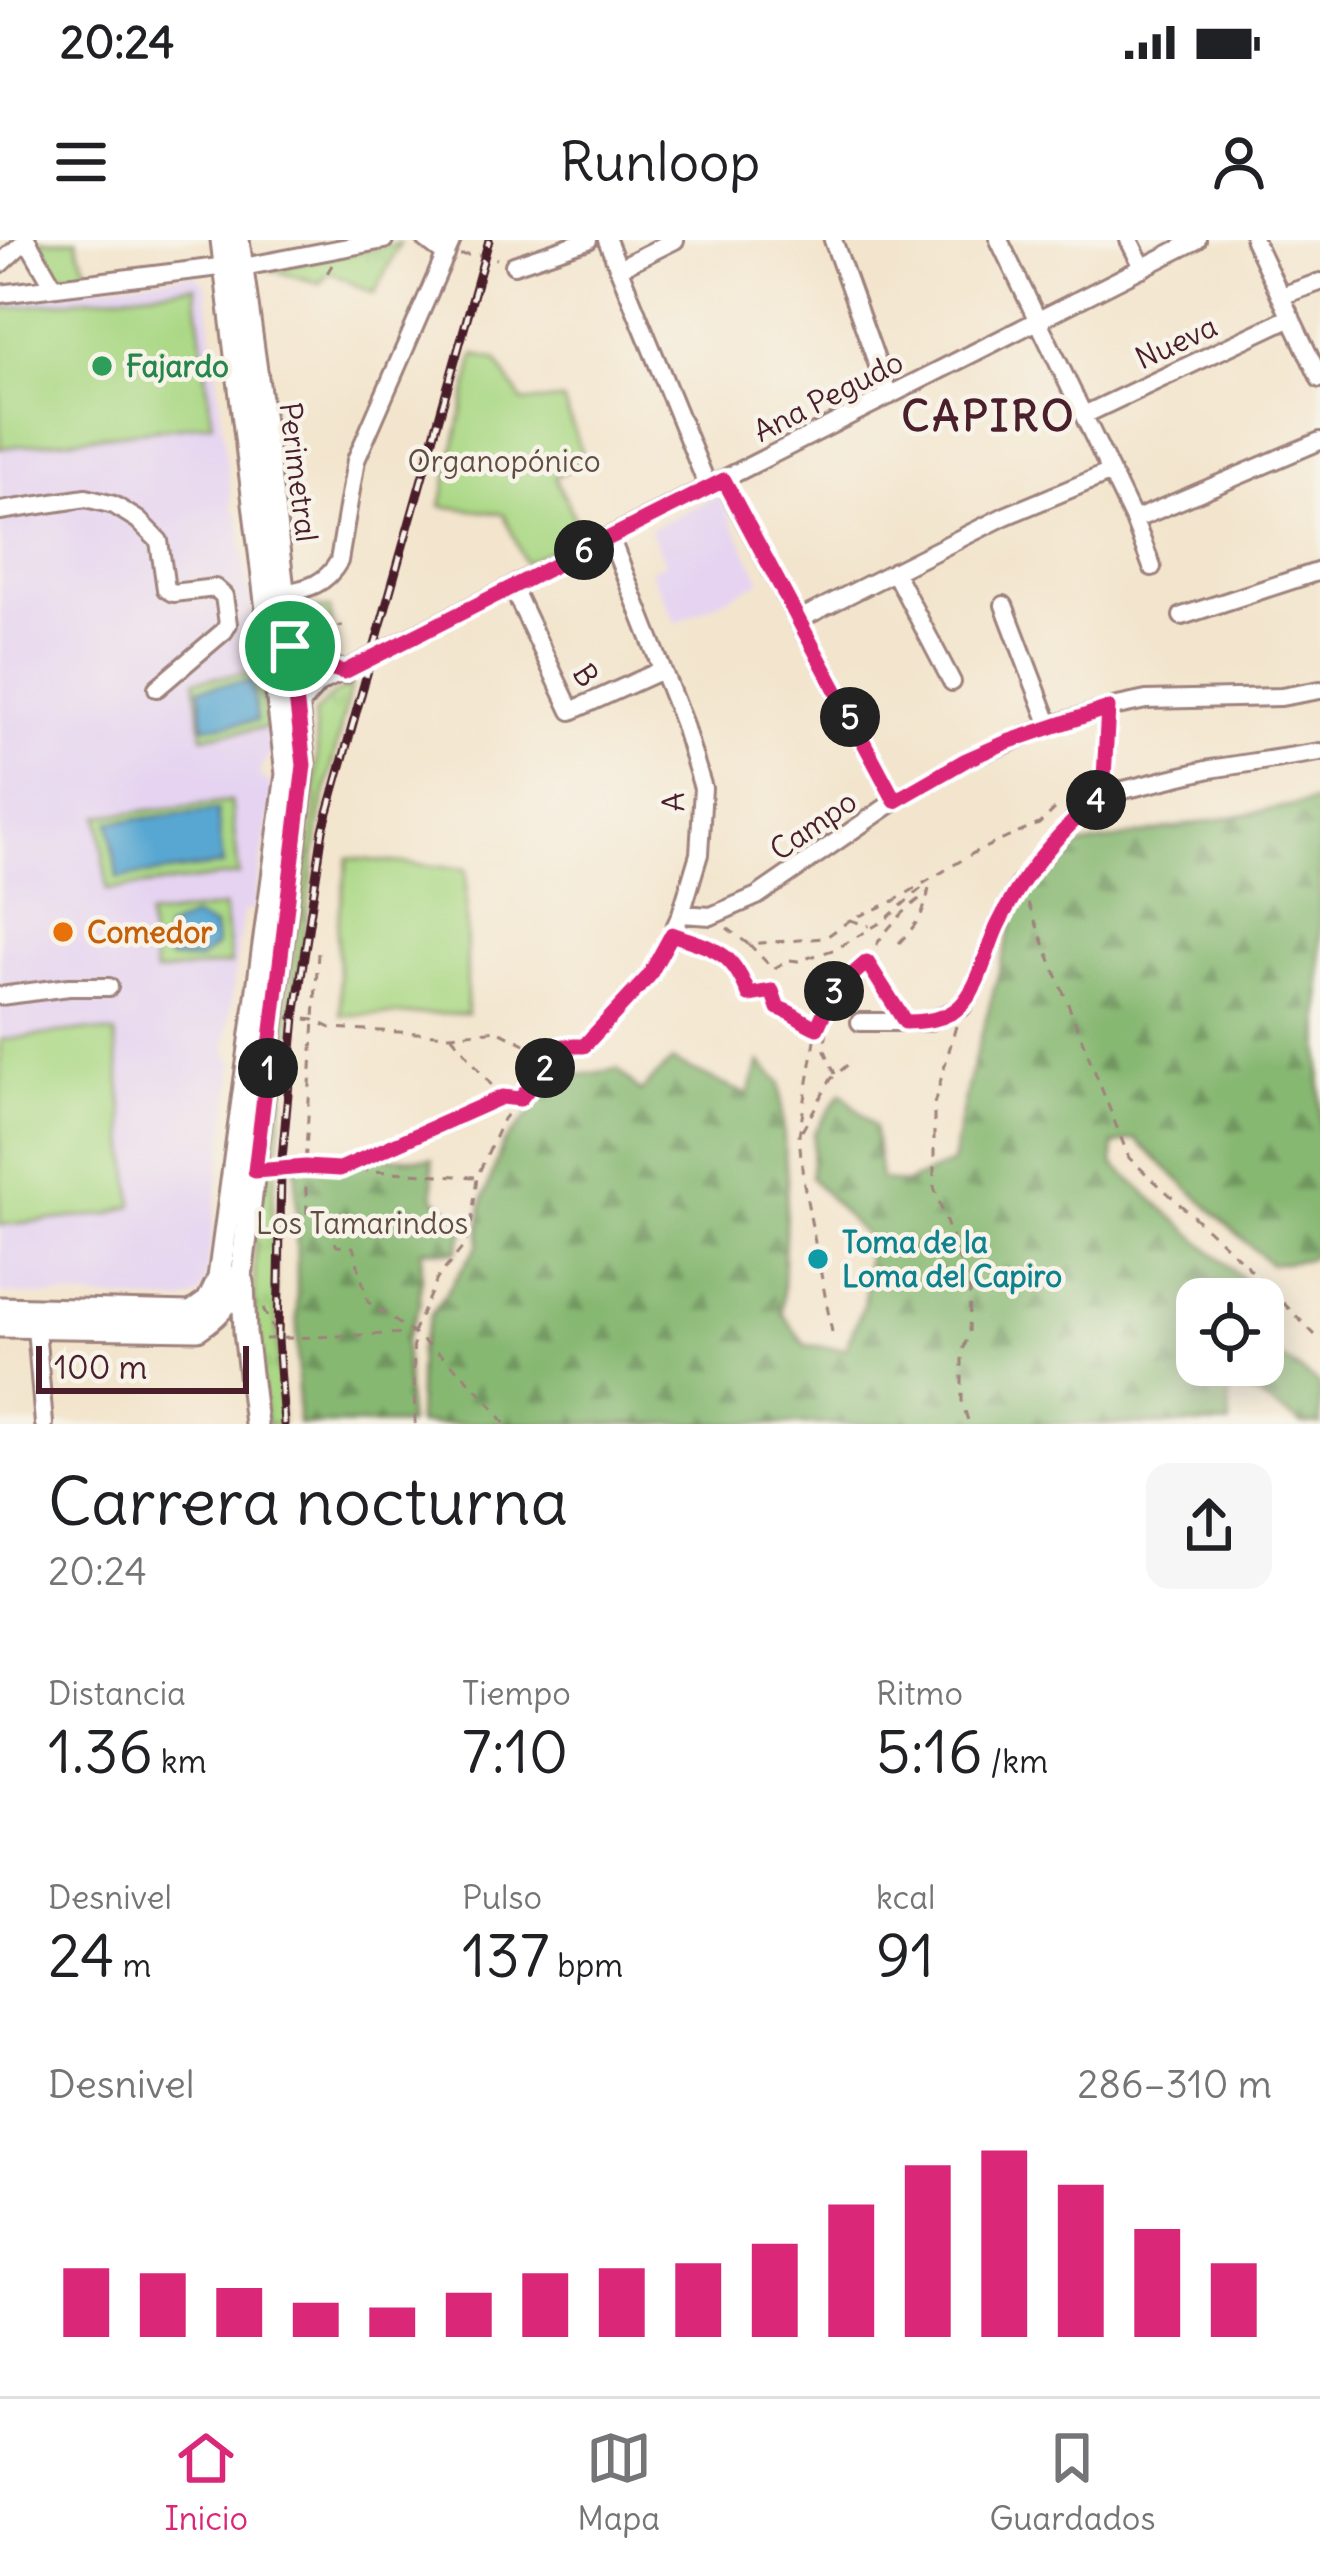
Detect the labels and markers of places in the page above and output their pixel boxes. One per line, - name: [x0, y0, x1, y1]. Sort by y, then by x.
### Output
- place label: Fajardo: [126, 347, 229, 385]
- marker: Fajardo: [89, 353, 115, 379]
- pin: 6: [554, 520, 614, 580]
- pin: [239, 595, 341, 697]
- pin: 5: [820, 687, 880, 747]
- pin: 4: [1066, 770, 1126, 830]
- place label: Comedor: [87, 913, 213, 951]
- marker: Comedor: [50, 919, 76, 945]
- pin: 3: [804, 961, 864, 1021]
- pin: 1: [238, 1038, 298, 1098]
- pin: 2: [515, 1038, 575, 1098]
- place label: Toma de la Loma del Capiro: [842, 1223, 1062, 1295]
- marker: Toma de la Loma del Capiro: [805, 1246, 831, 1272]

